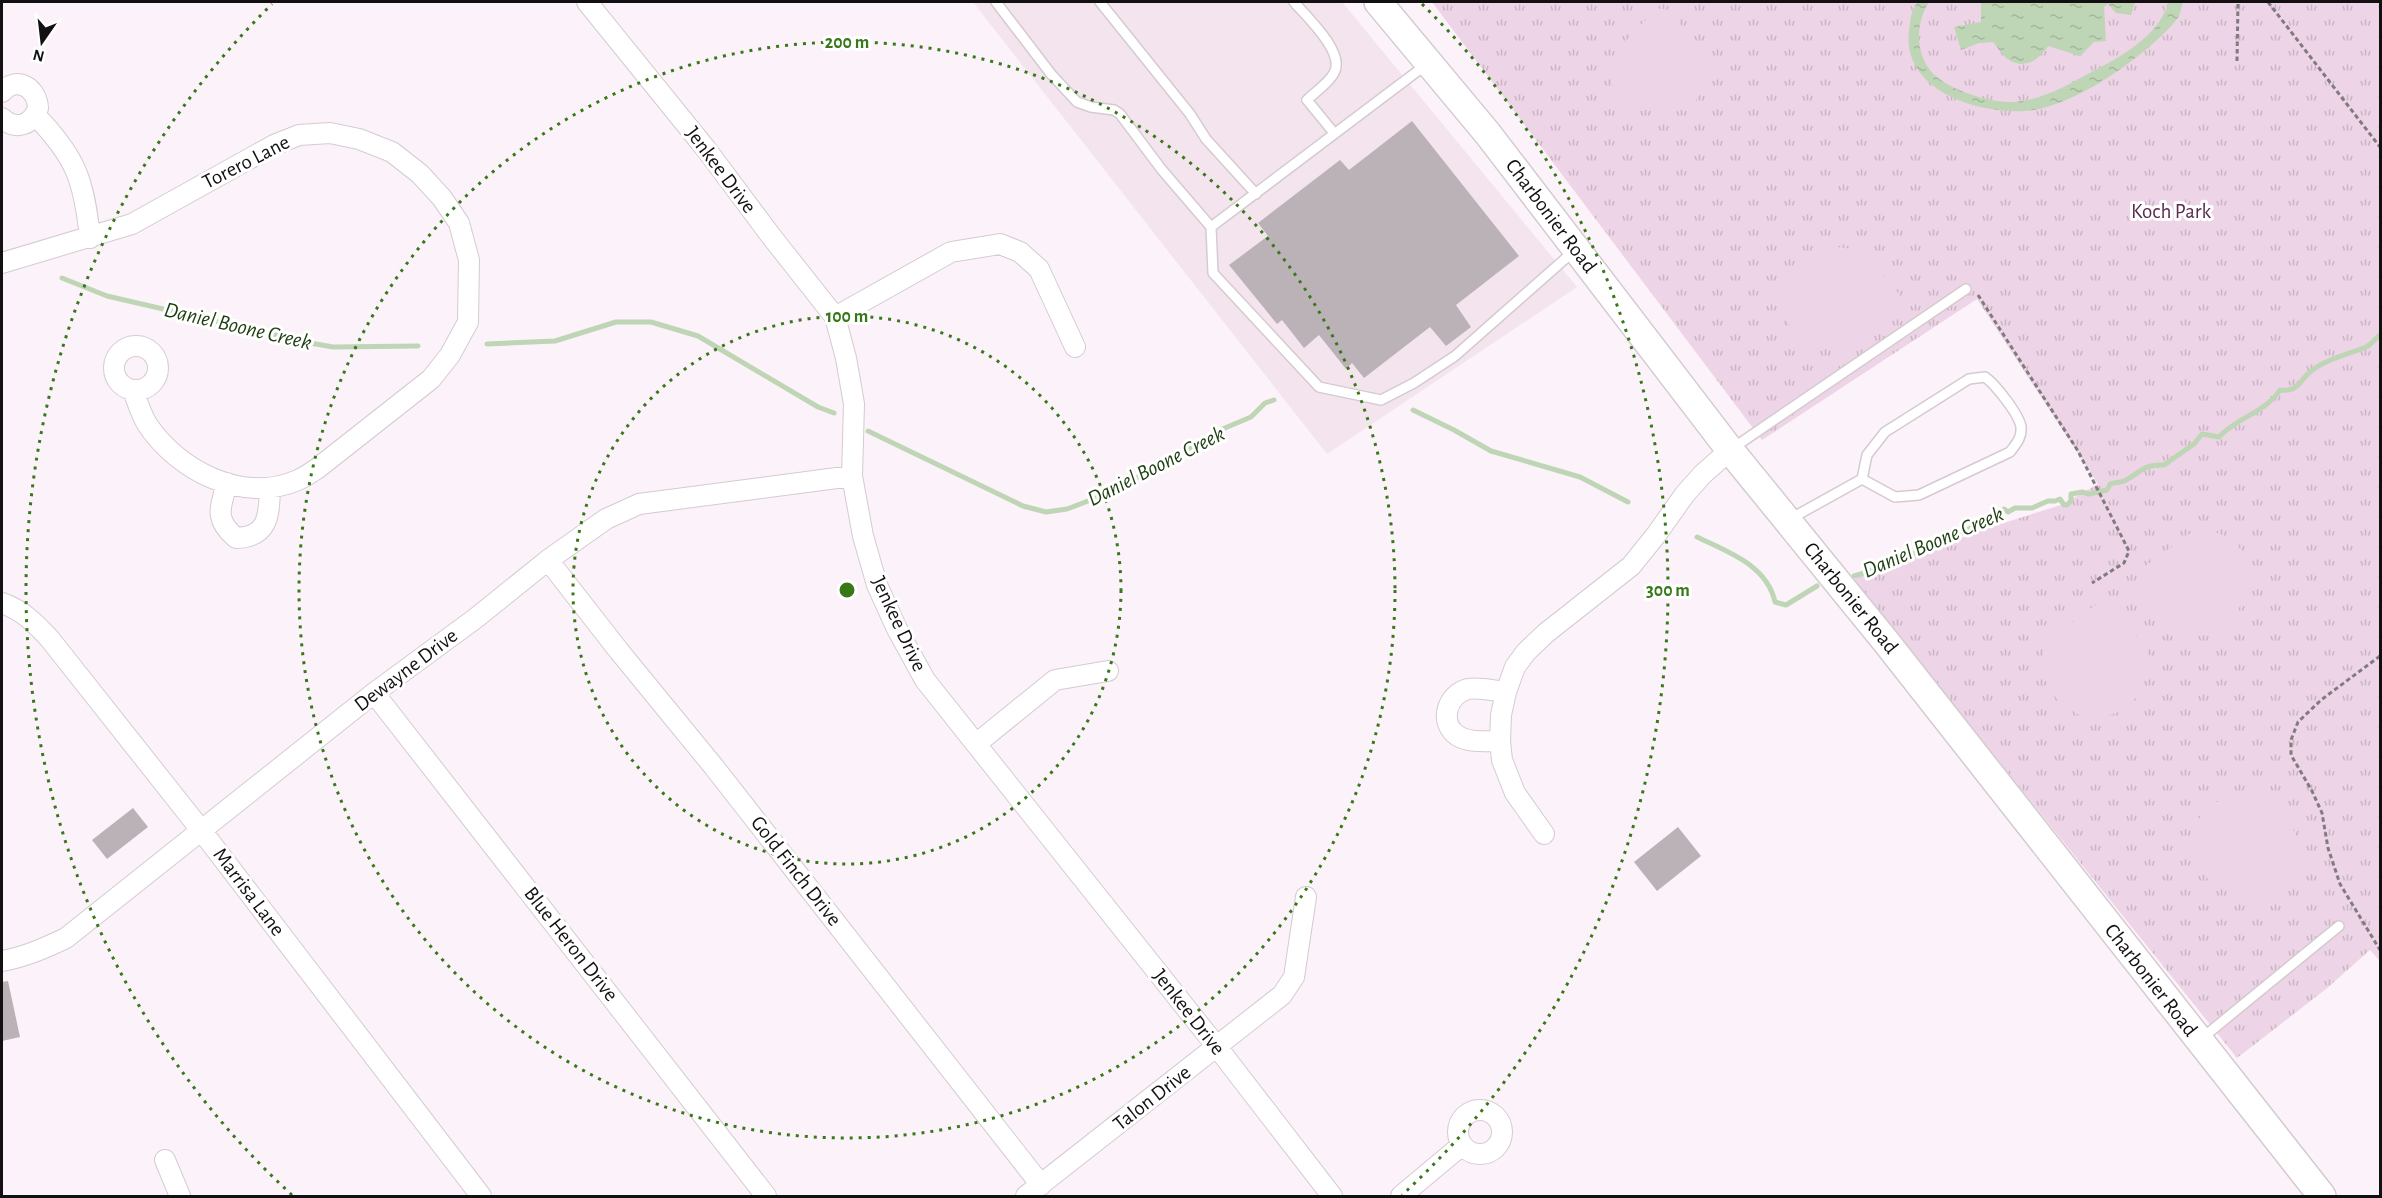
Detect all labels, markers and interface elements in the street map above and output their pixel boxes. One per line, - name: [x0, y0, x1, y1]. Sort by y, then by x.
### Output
- north arrow: [12, 12, 72, 72]
- text: 200 m: [825, 34, 869, 52]
- text: N: [31, 46, 46, 65]
- street label: Jenkee Drive: [682, 123, 760, 217]
- street label: Torero Lane: [199, 131, 293, 193]
- street label: Charbonier Road: [1501, 155, 1601, 277]
- park label: Koch Park: [2131, 201, 2211, 222]
- water label: Daniel Boone Creek: [162, 298, 314, 354]
- text: 100 m: [826, 308, 868, 326]
- water label: Daniel Boone Creek: [1084, 422, 1228, 510]
- water label: Daniel Boone Creek: [1859, 502, 2007, 582]
- street label: Charbonier Road: [1800, 538, 1902, 658]
- street label: Jenkee Drive: [868, 573, 930, 675]
- centre of rings: [837, 580, 857, 600]
- text: 300 m: [1646, 582, 1690, 600]
- street label: Dewayne Drive: [351, 625, 461, 715]
- street label: Gold Finch Drive: [747, 812, 845, 930]
- street label: Marrisa Lane: [209, 844, 289, 940]
- street label: Blue Heron Drive: [520, 883, 622, 1005]
- street label: Charbonier Road: [2101, 920, 2201, 1040]
- street label: Jenkee Drive: [1149, 965, 1229, 1059]
- street label: Talon Drive: [1109, 1061, 1195, 1135]

